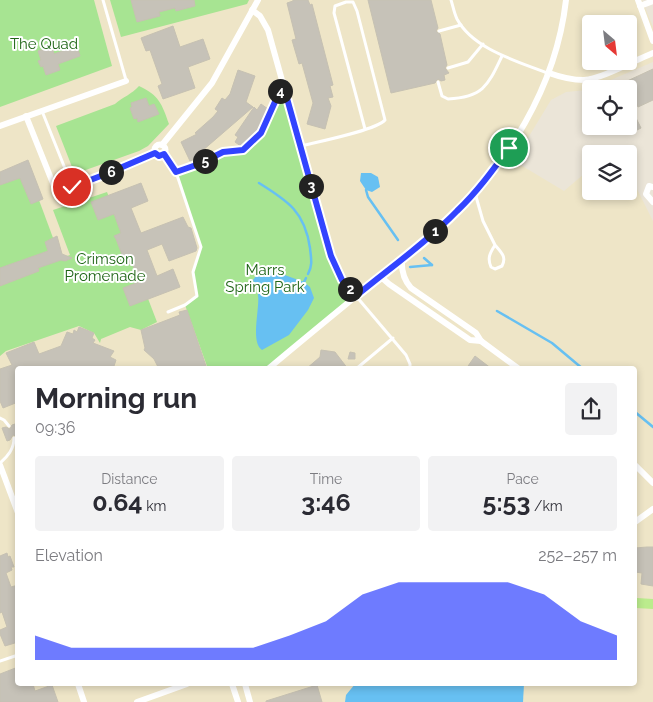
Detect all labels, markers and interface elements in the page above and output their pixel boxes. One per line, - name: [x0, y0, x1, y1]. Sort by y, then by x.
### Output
- north arrow: [582, 15, 638, 70]
- map controls: [582, 15, 637, 200]
- park label: The Quad: [10, 35, 78, 53]
- pin: 4: [268, 78, 292, 104]
- button: locate: [582, 80, 637, 135]
- text: 4: [277, 83, 285, 99]
- pin: [488, 127, 530, 169]
- icon: arrive: [495, 134, 523, 162]
- button: layers: [582, 145, 637, 200]
- pin: 5: [192, 148, 218, 174]
- text: 5: [202, 153, 209, 169]
- pin: 6: [98, 160, 124, 184]
- text: 6: [107, 164, 116, 180]
- pin: [51, 166, 93, 208]
- icon: check: [58, 173, 86, 201]
- pin: 3: [298, 174, 324, 198]
- text: 3: [308, 178, 315, 194]
- pin: 1: [422, 218, 448, 244]
- text: 1: [432, 223, 439, 239]
- park label: Crimson Promenade: [65, 250, 146, 285]
- park label: Marrs Spring Park: [225, 261, 305, 296]
- pin: 2: [338, 276, 362, 302]
- text: 2: [347, 281, 354, 297]
- text: Morning run: [35, 382, 197, 415]
- button: share: [565, 383, 617, 435]
- text: 09:36: [35, 418, 75, 437]
- text: Distance: [101, 471, 157, 487]
- text: Time: [310, 471, 342, 487]
- text: Pace: [507, 471, 539, 487]
- text: 0.64: [92, 487, 143, 517]
- text: 3:46: [301, 487, 351, 517]
- text: 5:53: [483, 487, 530, 517]
- text: km: [143, 498, 166, 514]
- text: /km: [530, 498, 563, 514]
- text: Elevation: [35, 546, 103, 565]
- text: 252–257 m: [538, 546, 617, 565]

